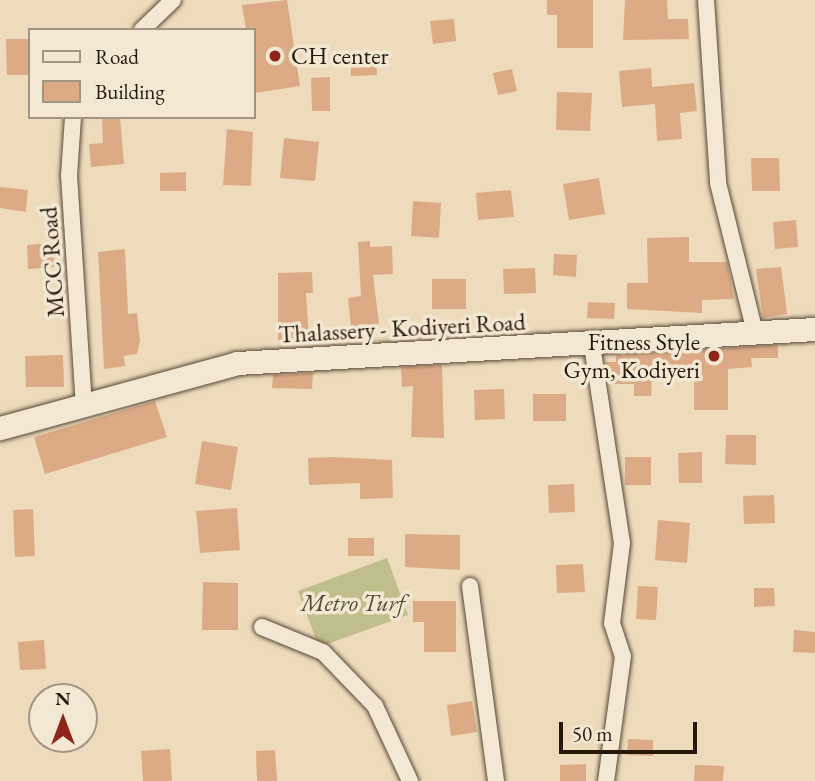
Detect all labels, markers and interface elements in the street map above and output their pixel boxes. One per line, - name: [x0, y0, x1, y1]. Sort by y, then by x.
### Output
- legend: [28, 28, 256, 119]
- place label: CH center: [291, 42, 389, 70]
- text: Road: [95, 43, 139, 70]
- marker: CH center: [265, 46, 285, 66]
- text: Building: [95, 78, 165, 105]
- street label: MCC Road: [34, 206, 70, 318]
- street label: Thalassery - Kodiyeri Road: [278, 307, 526, 349]
- place label: Fitness Style Gym, Kodiyeri: [564, 328, 700, 384]
- marker: Fitness Style Gym, Kodiyeri: [706, 348, 722, 364]
- park label: Metro Turf: [301, 589, 405, 617]
- north arrow: [28, 683, 98, 753]
- text: N: [55, 686, 71, 711]
- scale bar: [563, 708, 701, 752]
- text: 50 m: [572, 720, 613, 747]

